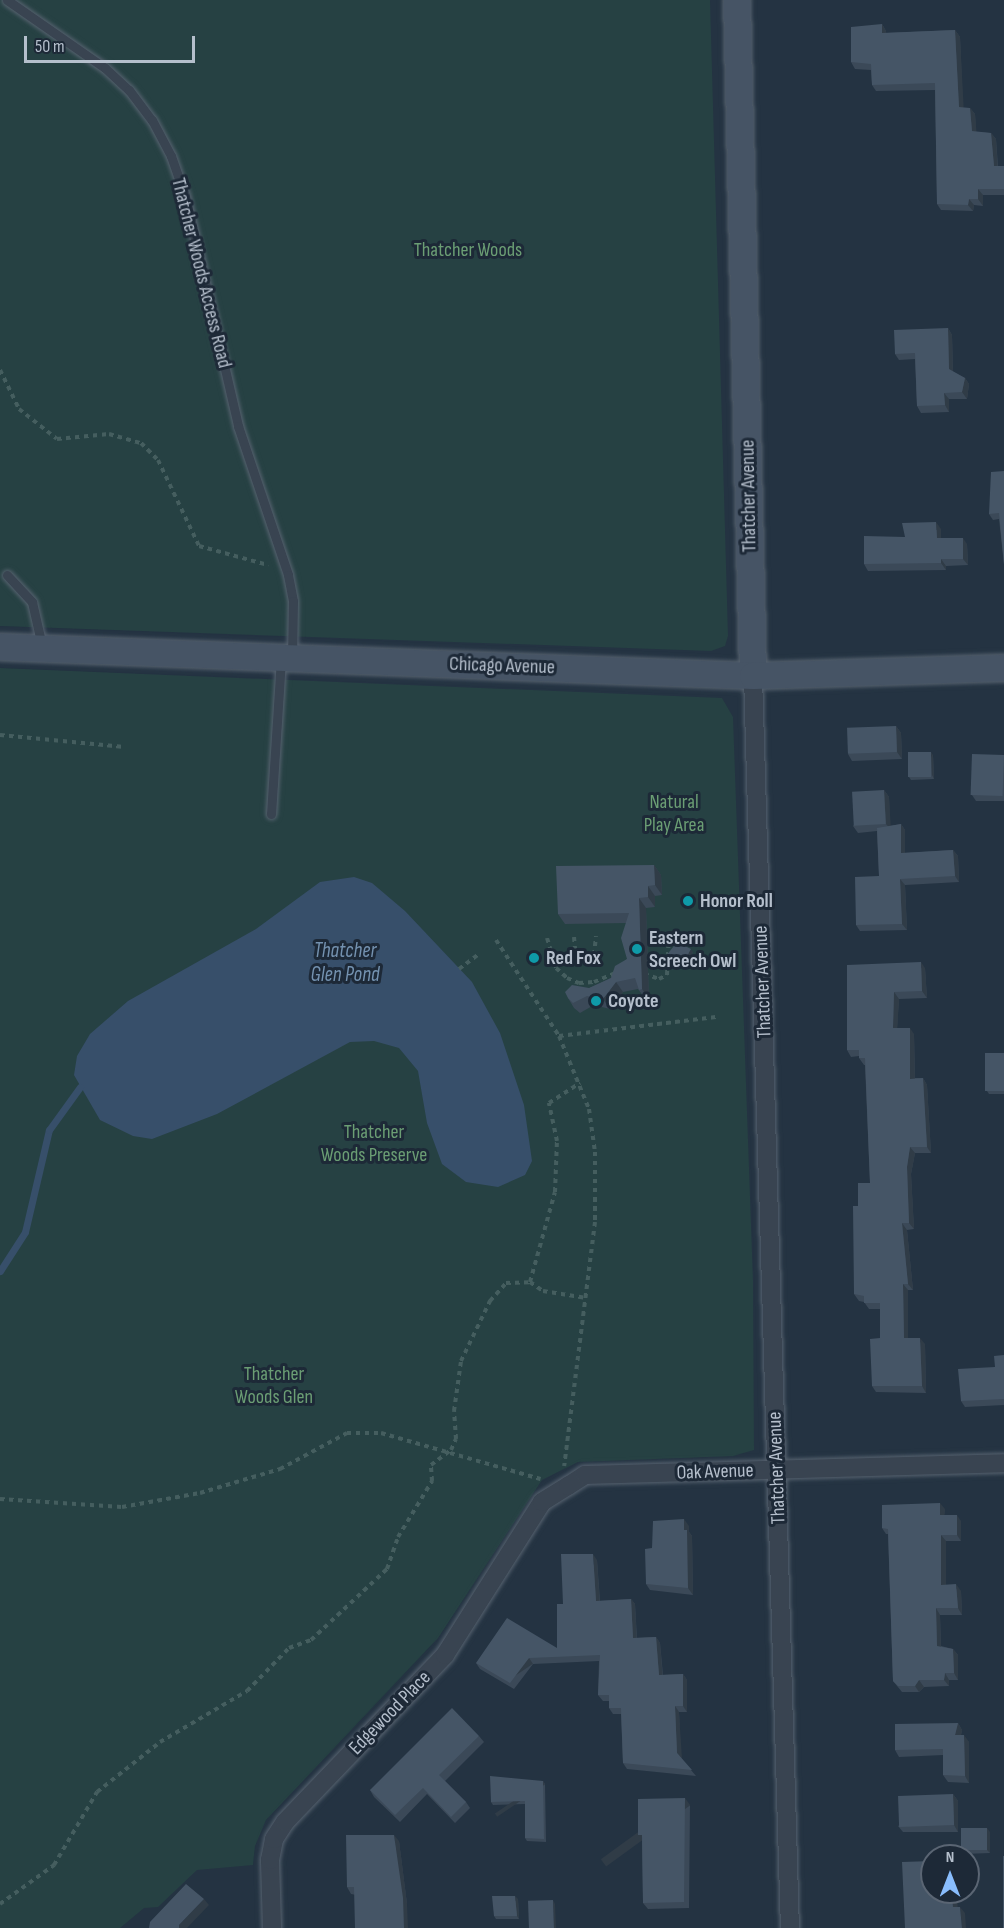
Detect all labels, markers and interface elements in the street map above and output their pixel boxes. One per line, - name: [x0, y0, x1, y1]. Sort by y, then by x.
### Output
- scale bar: [27, 24, 198, 62]
- text: 50 m: [35, 36, 65, 57]
- street label: Thatcher Woods Access Road: [166, 175, 236, 371]
- park label: Thatcher Woods: [414, 238, 522, 262]
- street label: Thatcher Avenue: [736, 440, 762, 552]
- street label: Chicago Avenue: [449, 652, 555, 680]
- park label: Natural Play Area: [644, 791, 704, 838]
- place label: Honor Roll: [700, 889, 773, 913]
- marker: Honor Roll: [681, 894, 695, 908]
- street label: Thatcher Avenue: [749, 925, 777, 1039]
- place label: Eastern Screech Owl: [649, 926, 736, 973]
- water label: Thatcher Glen Pond: [310, 938, 380, 988]
- marker: Eastern Screech Owl: [630, 942, 644, 956]
- place label: Red Fox: [546, 946, 601, 970]
- marker: Red Fox: [527, 951, 541, 965]
- place label: Coyote: [608, 989, 659, 1013]
- marker: Coyote: [589, 994, 603, 1008]
- park label: Thatcher Woods Preserve: [321, 1120, 427, 1167]
- park label: Thatcher Woods Glen: [235, 1363, 313, 1410]
- street label: Thatcher Avenue: [763, 1411, 791, 1525]
- street label: Oak Avenue: [676, 1459, 754, 1485]
- street label: Edgewood Place: [344, 1666, 436, 1760]
- north arrow: [920, 1844, 980, 1904]
- text: N: [946, 1848, 954, 1867]

